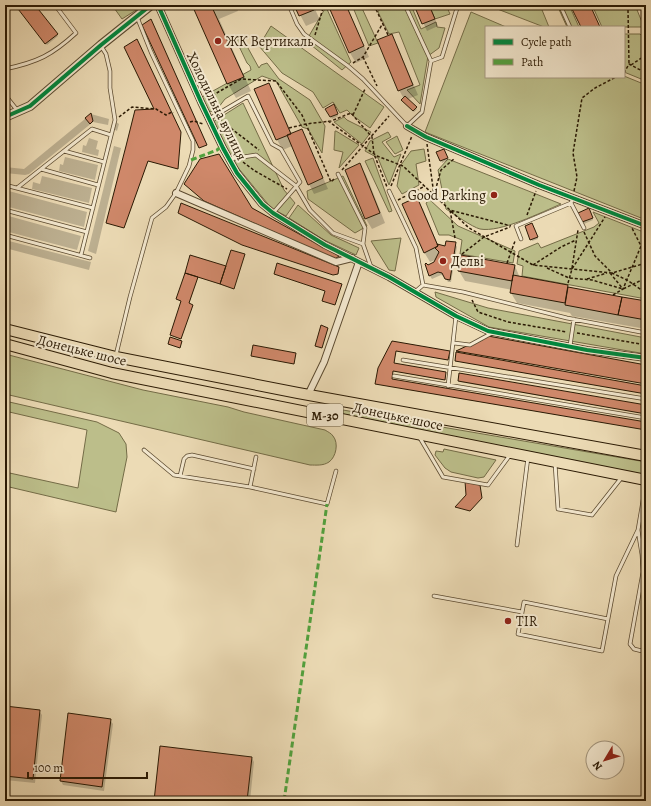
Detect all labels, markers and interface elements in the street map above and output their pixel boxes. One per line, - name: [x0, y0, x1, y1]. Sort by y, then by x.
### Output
- legend: [485, 26, 625, 78]
- place label: ЖК Вертикаль: [226, 32, 313, 51]
- text: Cycle path: [521, 34, 572, 50]
- marker: ЖК Вертикаль: [213, 36, 223, 46]
- street label: Холодильна вулиця: [182, 49, 251, 164]
- text: Path: [521, 54, 544, 70]
- place label: Good Parking: [408, 186, 486, 205]
- marker: Good Parking: [489, 190, 499, 200]
- place label: Делві: [451, 252, 484, 271]
- marker: Делві: [438, 256, 448, 266]
- street label: Донецьке шосе: [35, 330, 129, 371]
- street label: Донецьке шосе: [351, 398, 445, 435]
- road number: М-30: [307, 404, 343, 426]
- place label: TIR: [516, 612, 538, 631]
- marker: TIR: [503, 616, 513, 626]
- north arrow: [585, 740, 625, 780]
- scale bar: [28, 754, 147, 780]
- text: N: [589, 758, 606, 774]
- text: 100 m: [34, 760, 63, 776]

